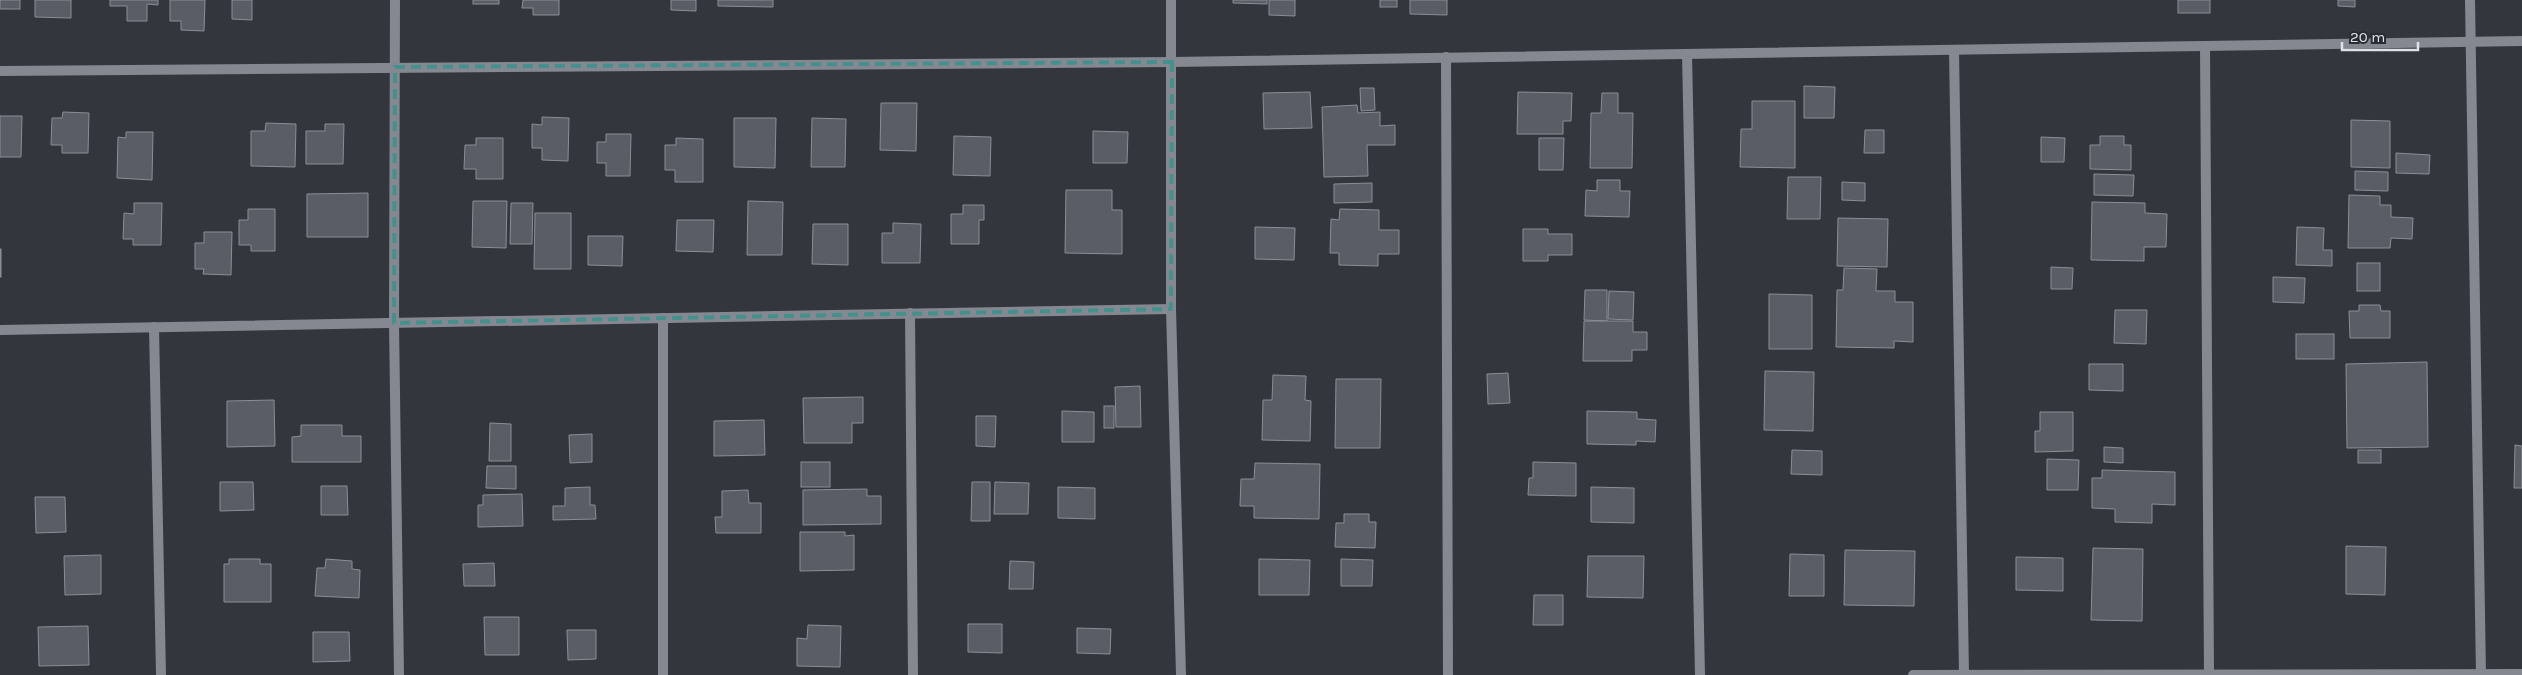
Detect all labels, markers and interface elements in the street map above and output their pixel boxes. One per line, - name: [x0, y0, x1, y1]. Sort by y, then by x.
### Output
- scale bar: [2342, 20, 2418, 52]
- text: 20 m: [2350, 28, 2385, 46]

